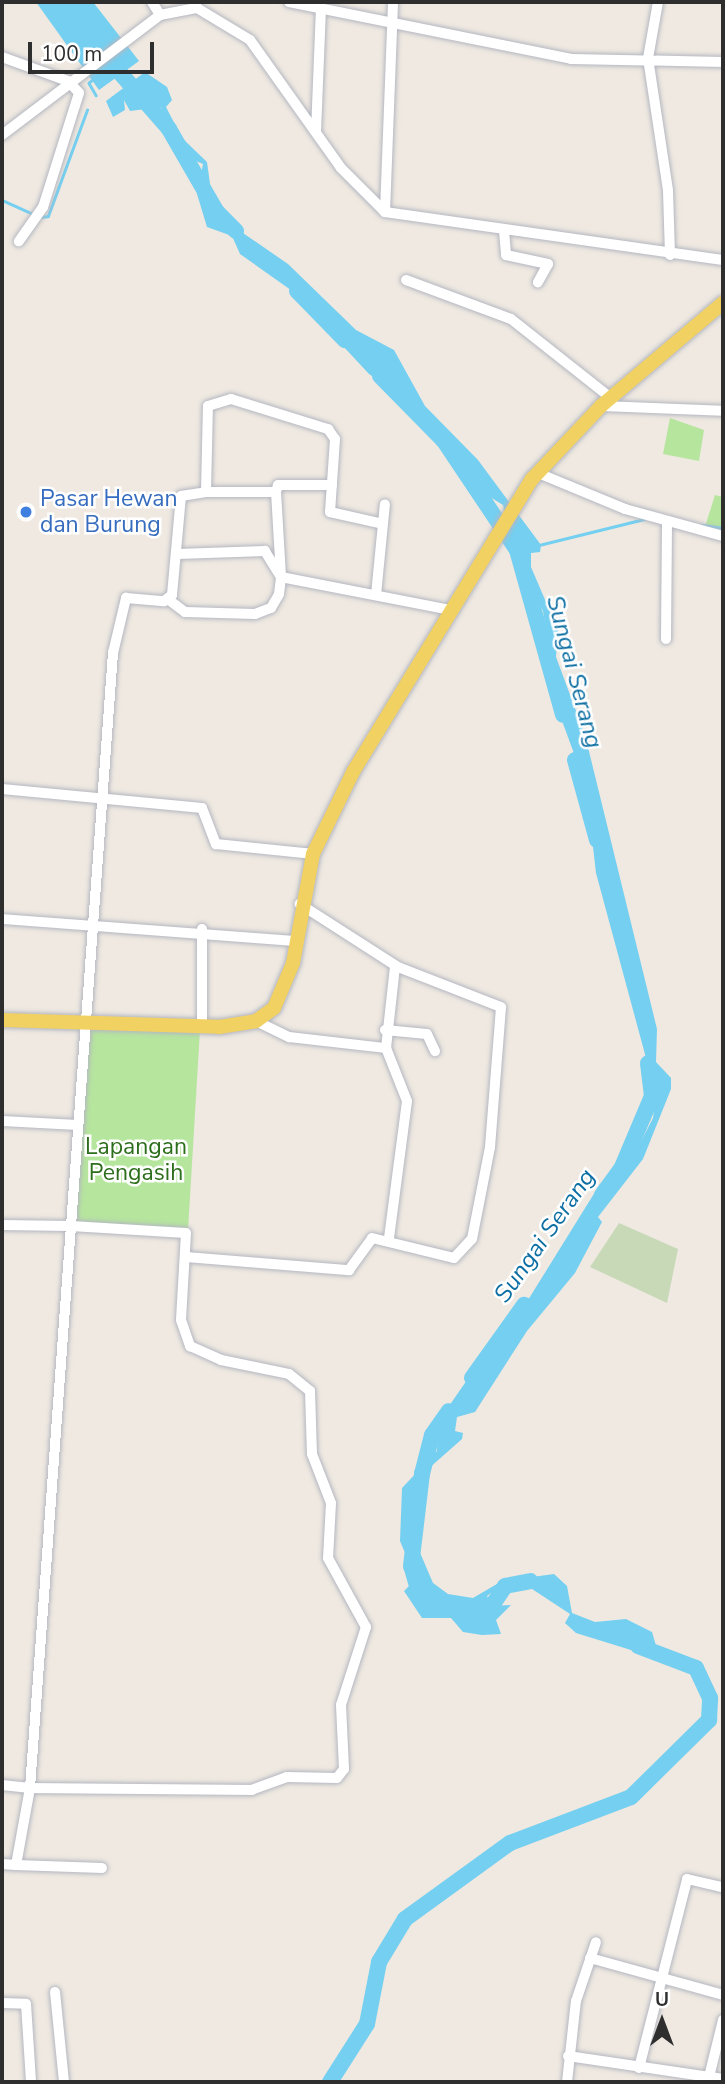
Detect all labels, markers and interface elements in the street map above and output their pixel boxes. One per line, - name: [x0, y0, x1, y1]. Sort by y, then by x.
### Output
- scale bar: [32, 28, 158, 72]
- text: 100 m: [41, 40, 102, 68]
- place label: Pasar Hewan dan Burung: [40, 485, 178, 539]
- marker: Pasar Hewan dan Burung: [18, 504, 34, 520]
- water label: Sungai Serang: [540, 593, 608, 751]
- park label: Lapangan Pengasih: [85, 1133, 187, 1187]
- water label: Sungai Serang: [488, 1164, 602, 1308]
- north arrow: [627, 1986, 697, 2056]
- text: U: [655, 1987, 669, 2013]

